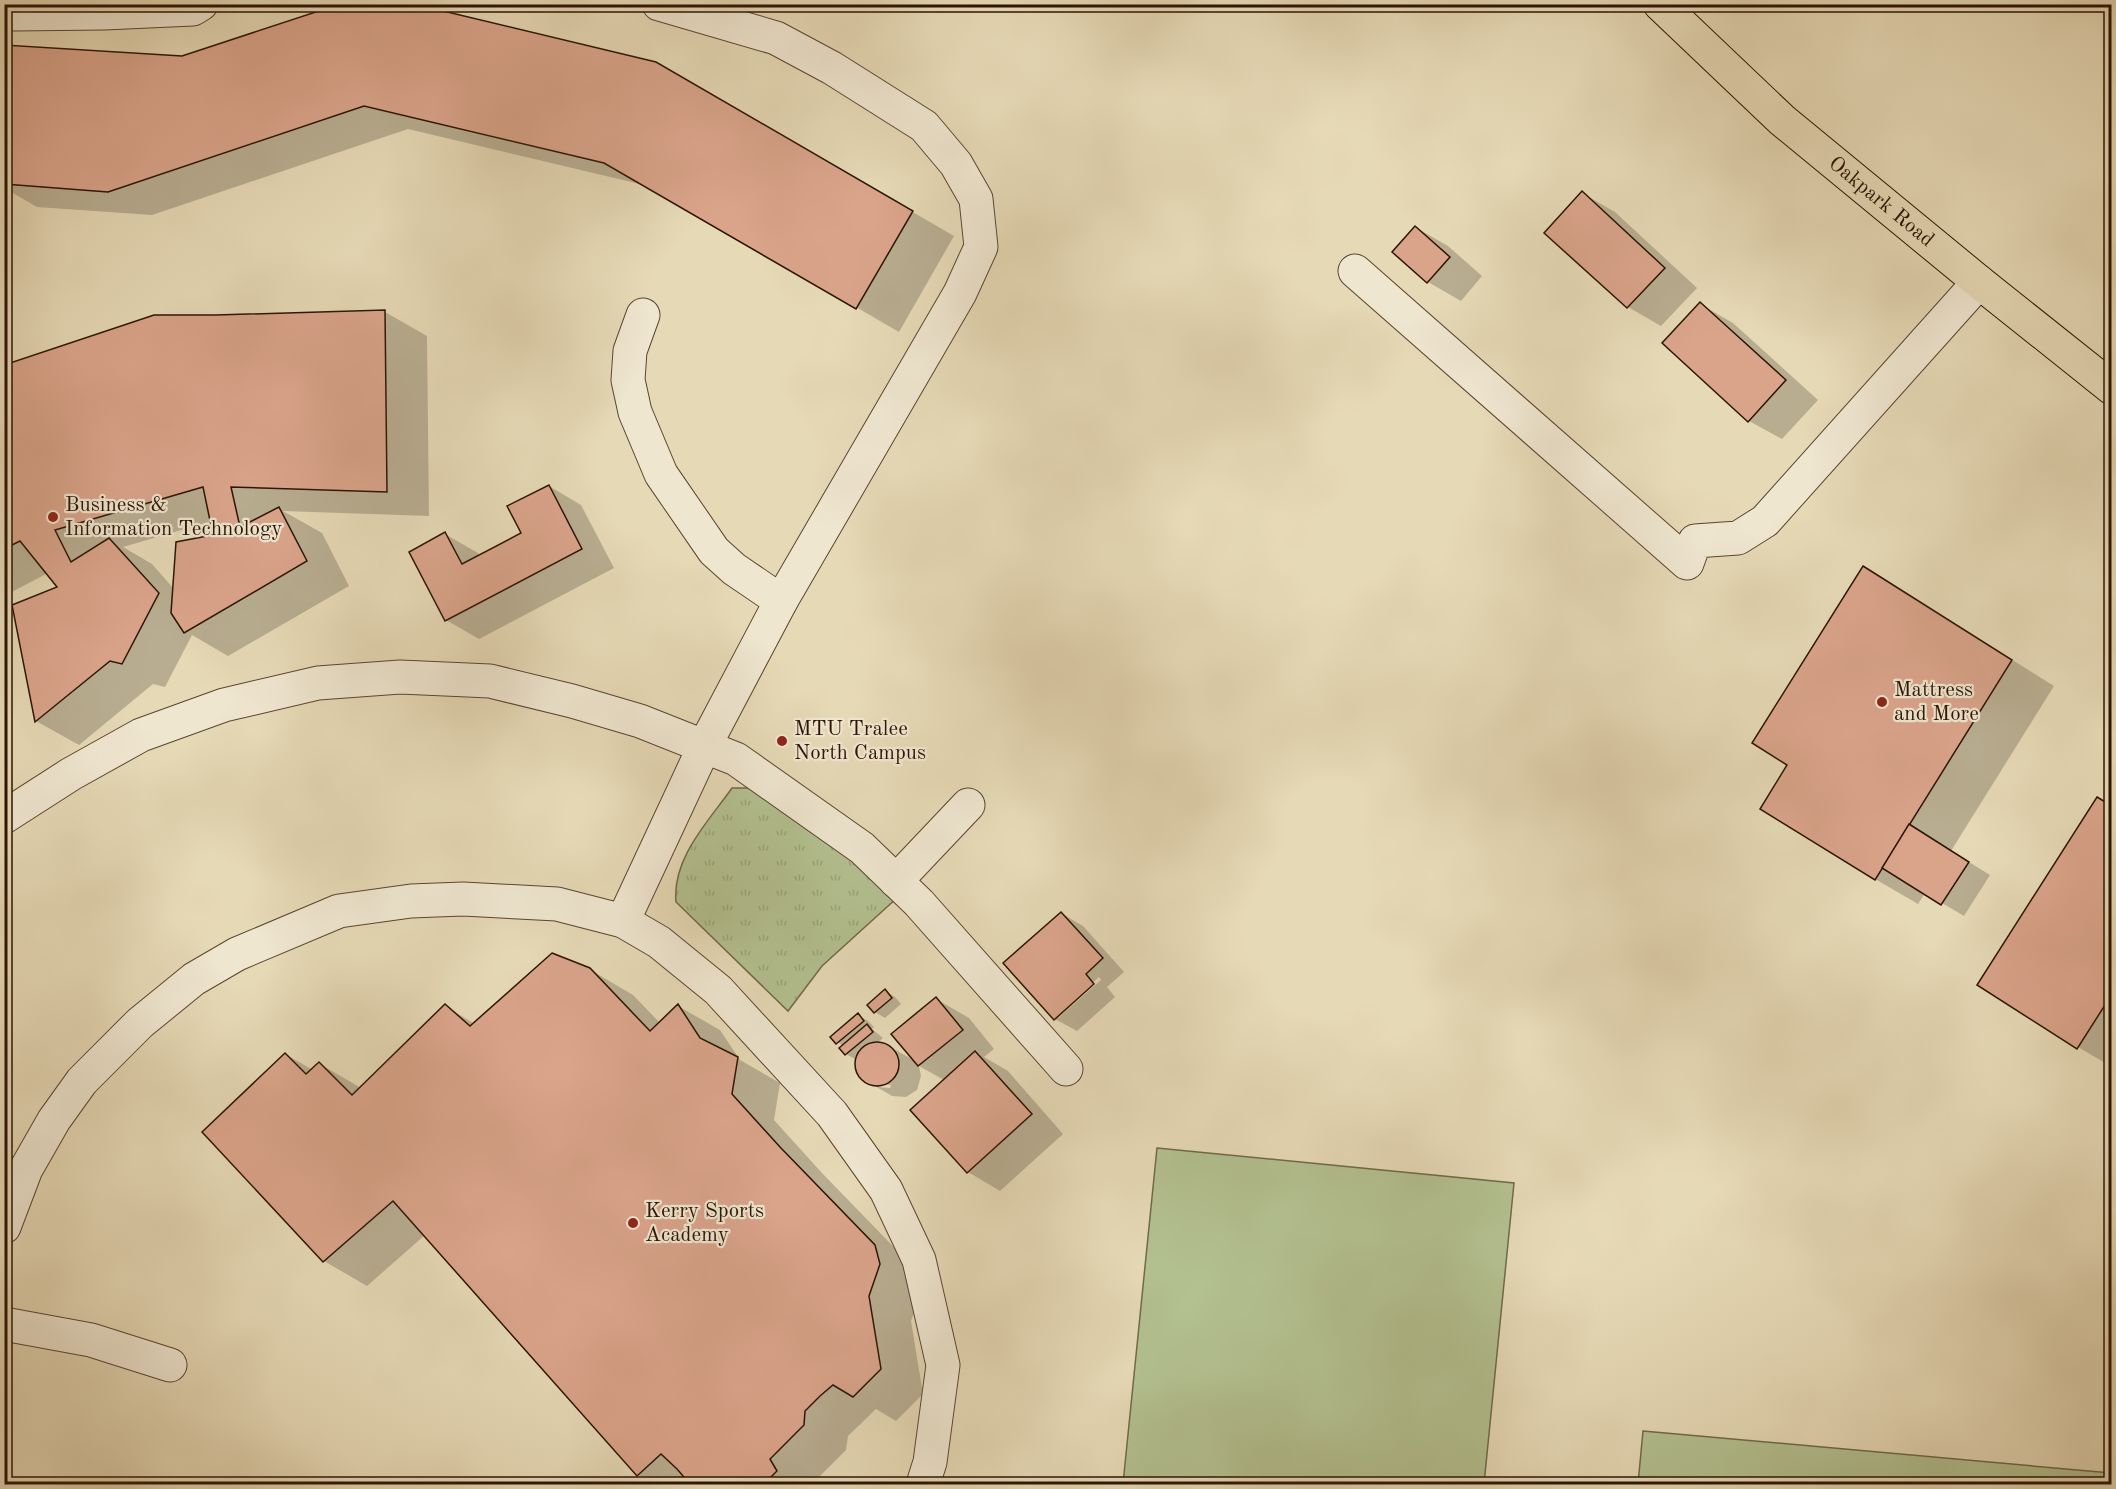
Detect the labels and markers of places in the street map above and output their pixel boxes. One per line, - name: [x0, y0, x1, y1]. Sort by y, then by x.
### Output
- place label: Business & Information Technology: [65, 495, 282, 540]
- marker: Business & Information Technology: [46, 510, 60, 524]
- place label: Mattress and More: [1894, 680, 1979, 725]
- marker: Mattress and More: [1875, 695, 1889, 709]
- place label: MTU Tralee North Campus: [794, 719, 926, 764]
- marker: MTU Tralee North Campus: [775, 734, 789, 748]
- place label: Kerry Sports Academy: [645, 1201, 764, 1246]
- marker: Kerry Sports Academy: [626, 1216, 640, 1230]

